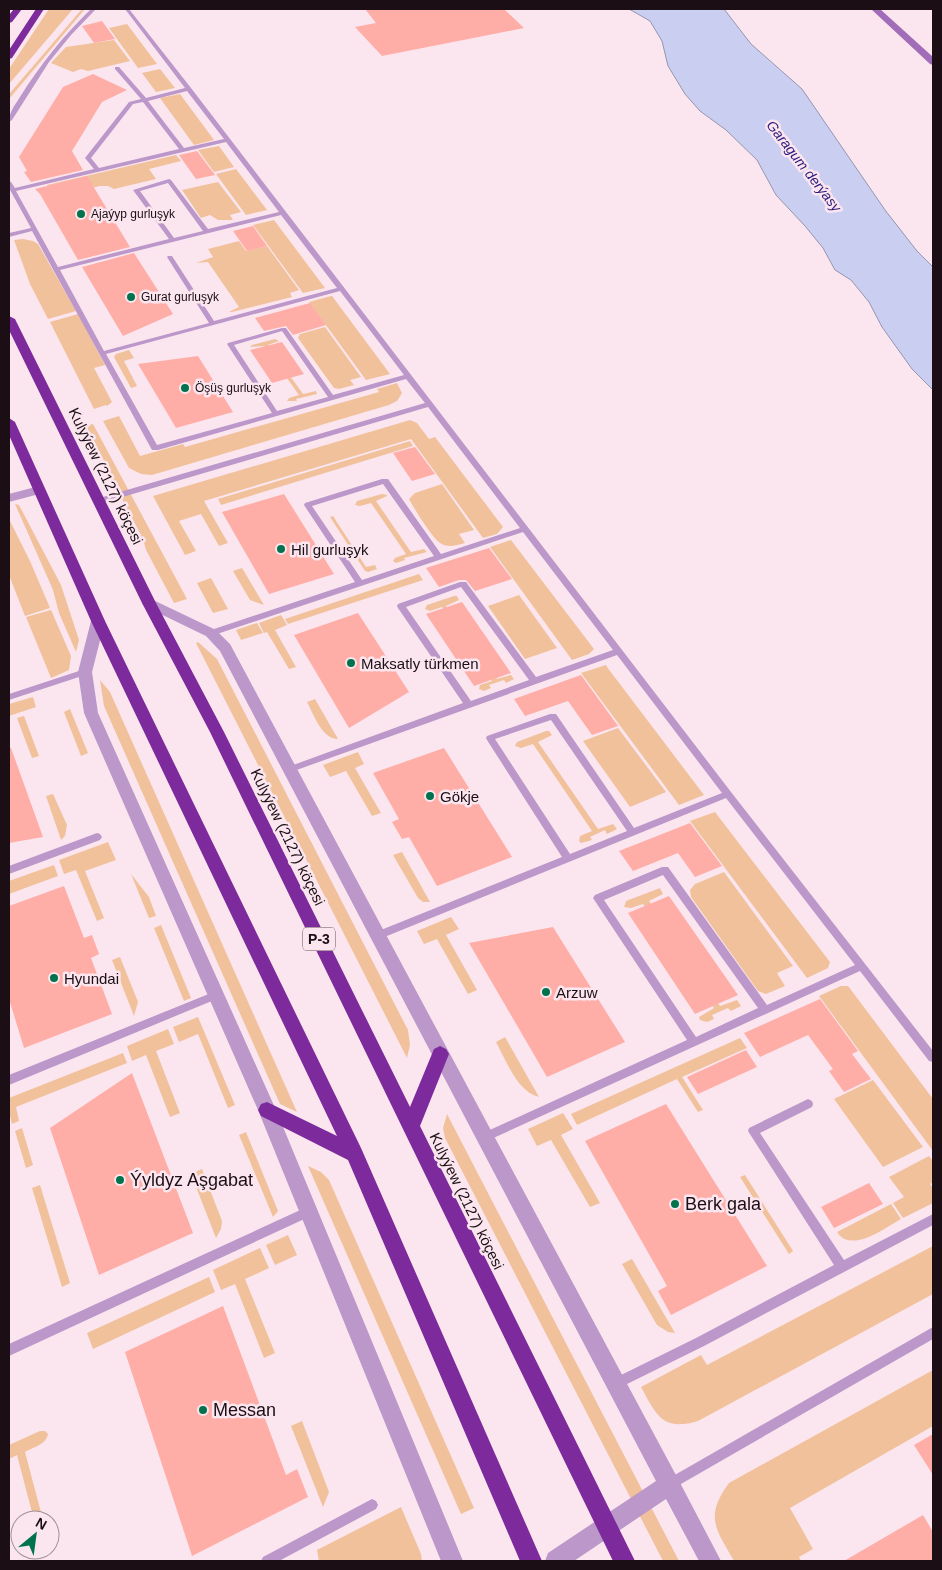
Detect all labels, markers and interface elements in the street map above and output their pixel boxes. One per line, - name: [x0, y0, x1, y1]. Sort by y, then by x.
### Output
- water label: Garagum derýasy: [763, 117, 845, 216]
- place label: Ajaýyp gurluşyk: [91, 207, 176, 221]
- marker: Ajaýyp gurluşyk: [75, 208, 87, 220]
- place label: Gurat gurluşyk: [141, 290, 220, 304]
- marker: Gurat gurluşyk: [125, 291, 137, 303]
- place label: Öşüş gurluşyk: [195, 381, 272, 395]
- marker: Öşüş gurluşyk: [179, 382, 191, 394]
- street label: Kulyýew (2127) köçesi: [65, 405, 147, 547]
- place label: Hil gurluşyk: [291, 541, 369, 558]
- marker: Hil gurluşyk: [275, 543, 287, 555]
- place label: Maksatly türkmen: [361, 655, 479, 672]
- marker: Maksatly türkmen: [345, 657, 357, 669]
- street label: Kulyýew (2127) köçesi: [247, 766, 329, 908]
- place label: Gökje: [440, 788, 479, 805]
- marker: Gökje: [424, 790, 436, 802]
- road number: P-3: [303, 928, 335, 951]
- place label: Hyundai: [64, 970, 119, 987]
- marker: Hyundai: [48, 972, 60, 984]
- place label: Arzuw: [556, 984, 598, 1001]
- marker: Arzuw: [540, 986, 552, 998]
- street label: Kulyýew (2127) köçesi: [426, 1130, 508, 1272]
- place label: Ýyldyz Aşgabat: [130, 1170, 253, 1190]
- marker: Ýyldyz Aşgabat: [114, 1174, 126, 1186]
- place label: Berk gala: [685, 1194, 762, 1214]
- marker: Berk gala: [669, 1198, 681, 1210]
- place label: Messan: [213, 1400, 276, 1420]
- marker: Messan: [197, 1404, 209, 1416]
- north arrow: [10, 1510, 60, 1560]
- text: N: [33, 1514, 50, 1533]

